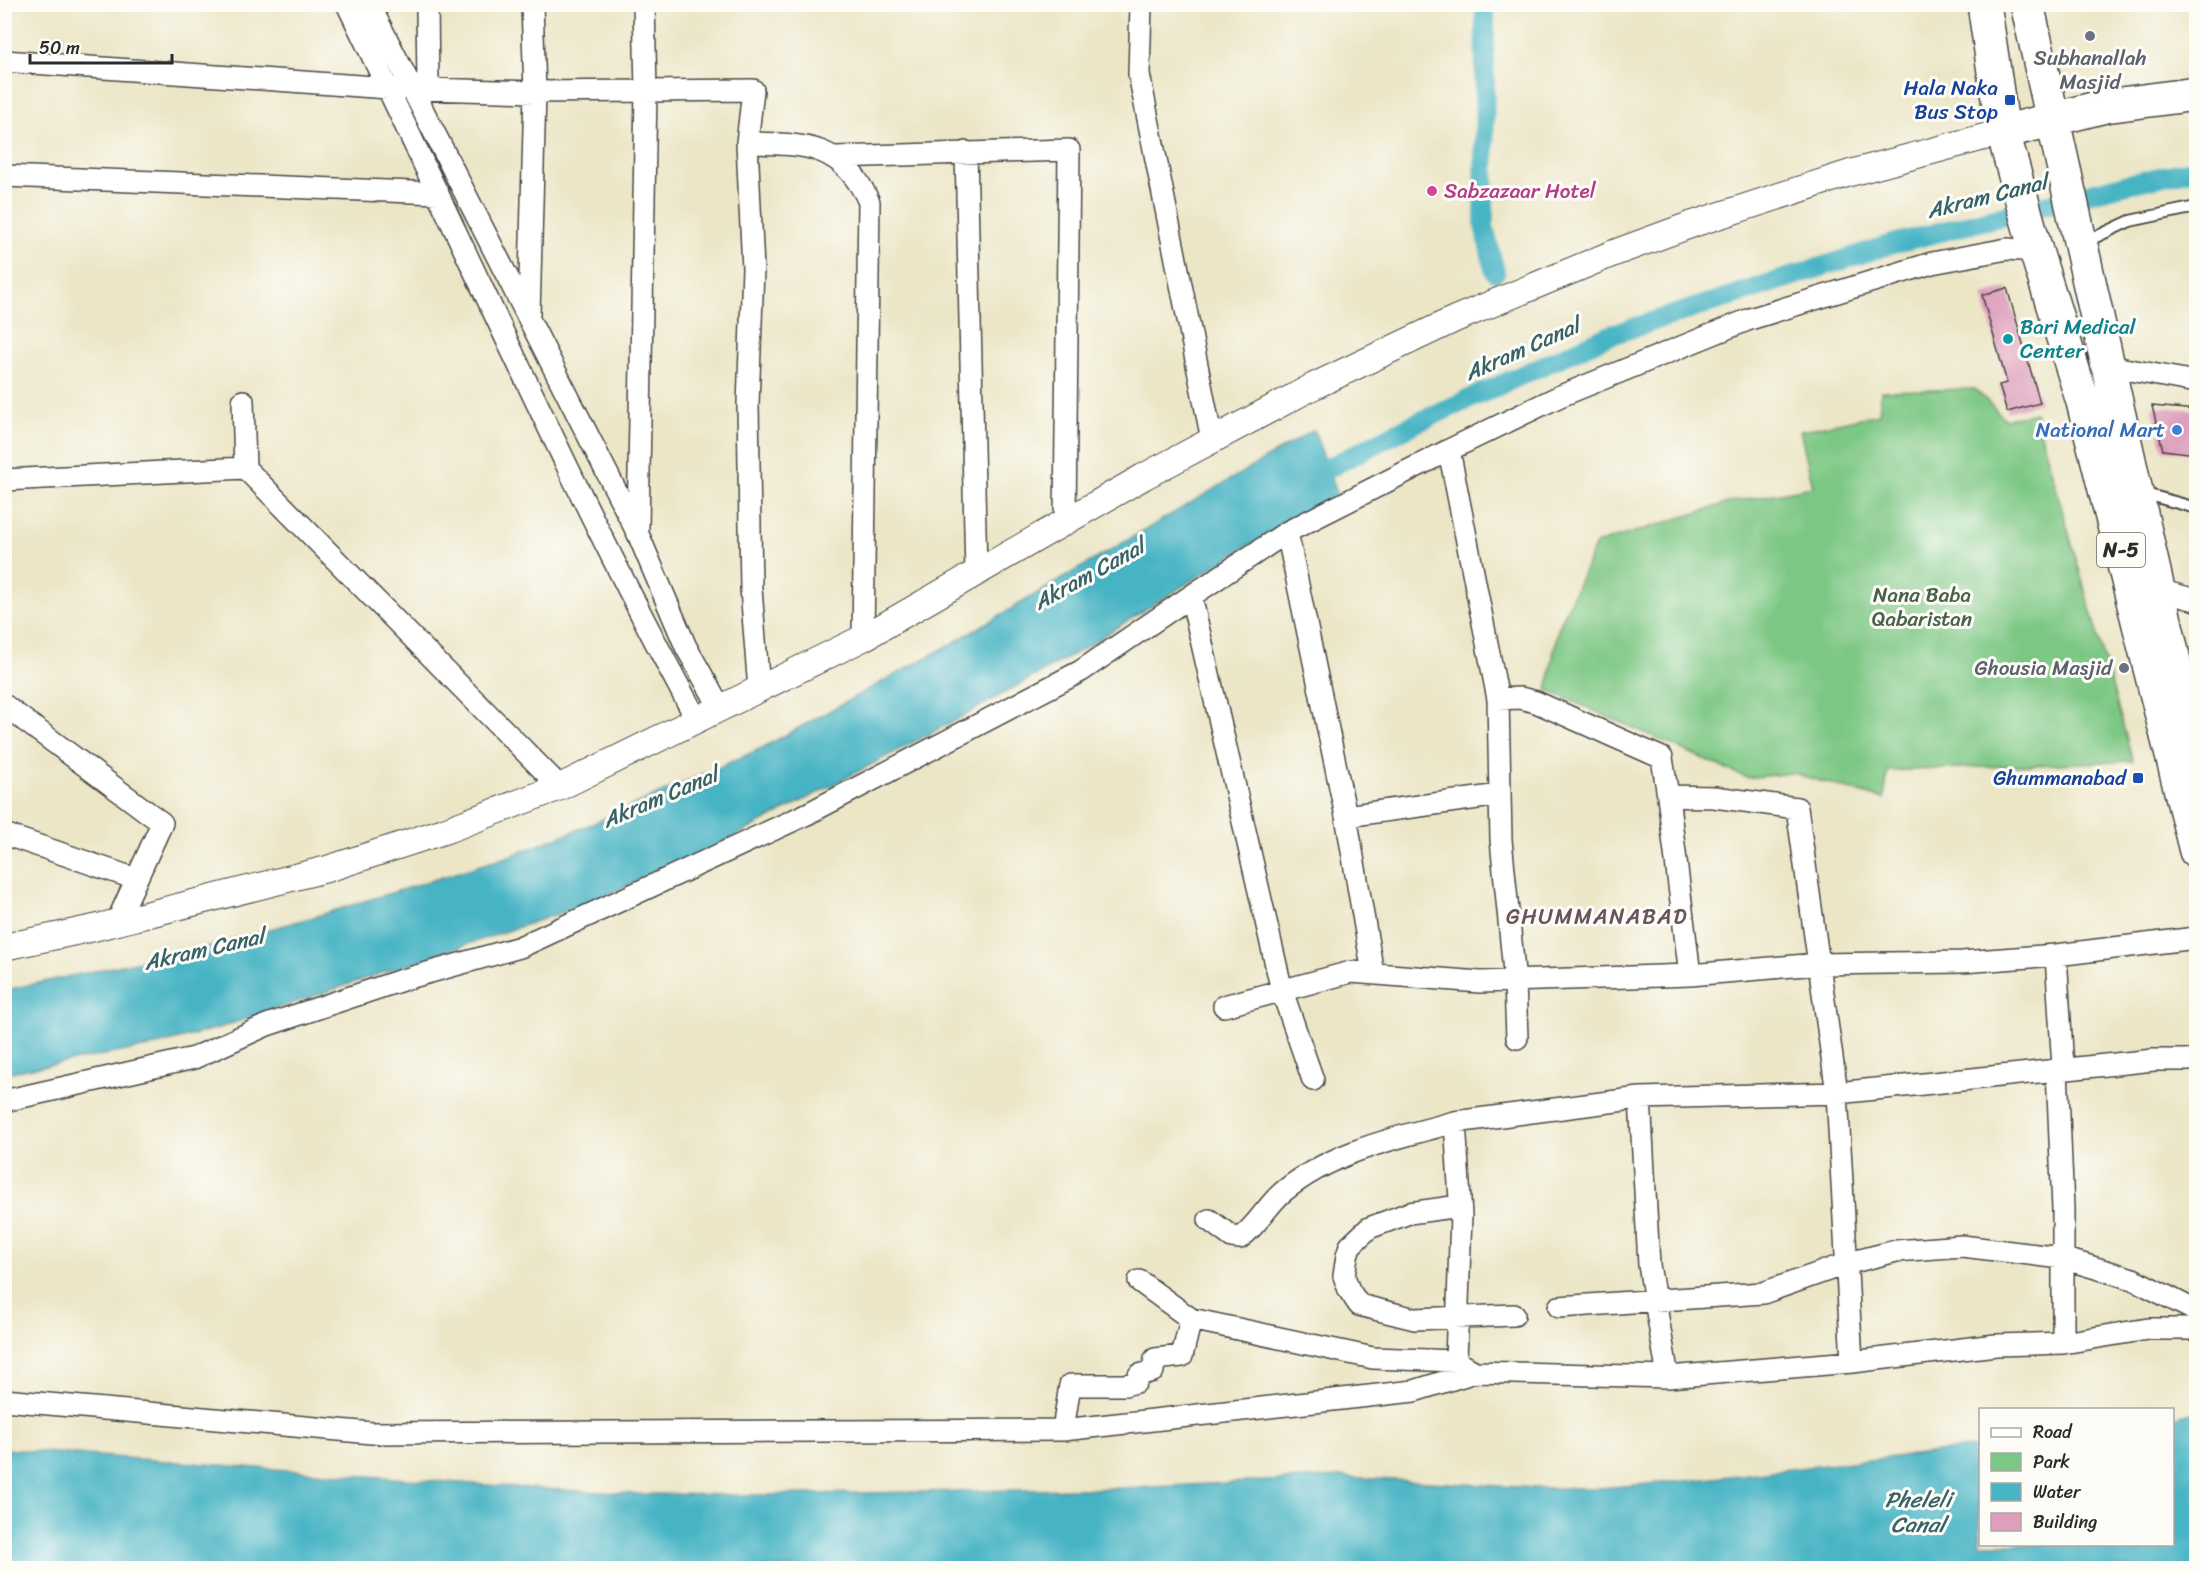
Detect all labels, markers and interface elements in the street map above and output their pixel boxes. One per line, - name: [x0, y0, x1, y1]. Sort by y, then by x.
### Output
- scale bar: [30, 27, 172, 65]
- marker: Subhanallah Masjid: [2083, 29, 2097, 43]
- text: 50 m: [39, 32, 80, 64]
- place label: Subhanallah Masjid: [2034, 39, 2146, 101]
- place label: Hala Naka Bus Stop: [1904, 69, 1998, 131]
- marker: Hala Naka Bus Stop: [2003, 93, 2017, 107]
- water label: Akram Canal: [1922, 161, 2056, 230]
- place label: Sabzazaar Hotel: [1444, 172, 1597, 210]
- marker: Sabzazaar Hotel: [1425, 184, 1439, 198]
- water label: Akram Canal: [1457, 304, 1590, 392]
- place label: Bari Medical Center: [2020, 308, 2137, 370]
- marker: Bari Medical Center: [2001, 332, 2015, 346]
- place label: National Mart: [2036, 411, 2165, 449]
- marker: National Mart: [2170, 423, 2184, 437]
- water label: Akram Canal: [1025, 525, 1156, 621]
- road number: N-5: [2097, 533, 2145, 567]
- park label: Nana Baba Qabaristan: [1872, 576, 1972, 638]
- place label: Ghousia Masjid: [1975, 649, 2114, 687]
- marker: Ghousia Masjid: [2117, 661, 2131, 675]
- water label: Akram Canal: [595, 753, 728, 839]
- place label: Ghummanabad: [1993, 759, 2128, 797]
- marker: Ghummanabad: [2131, 771, 2145, 785]
- district label: GHUMMANABAD: [1506, 897, 1688, 936]
- water label: Akram Canal: [139, 915, 273, 982]
- legend: [1979, 1408, 2174, 1546]
- text: Road: [2033, 1416, 2073, 1448]
- text: Park: [2033, 1446, 2070, 1478]
- text: Water: [2033, 1476, 2082, 1508]
- water label: Pheleli Canal: [1885, 1480, 1955, 1544]
- text: Building: [2033, 1506, 2097, 1538]

